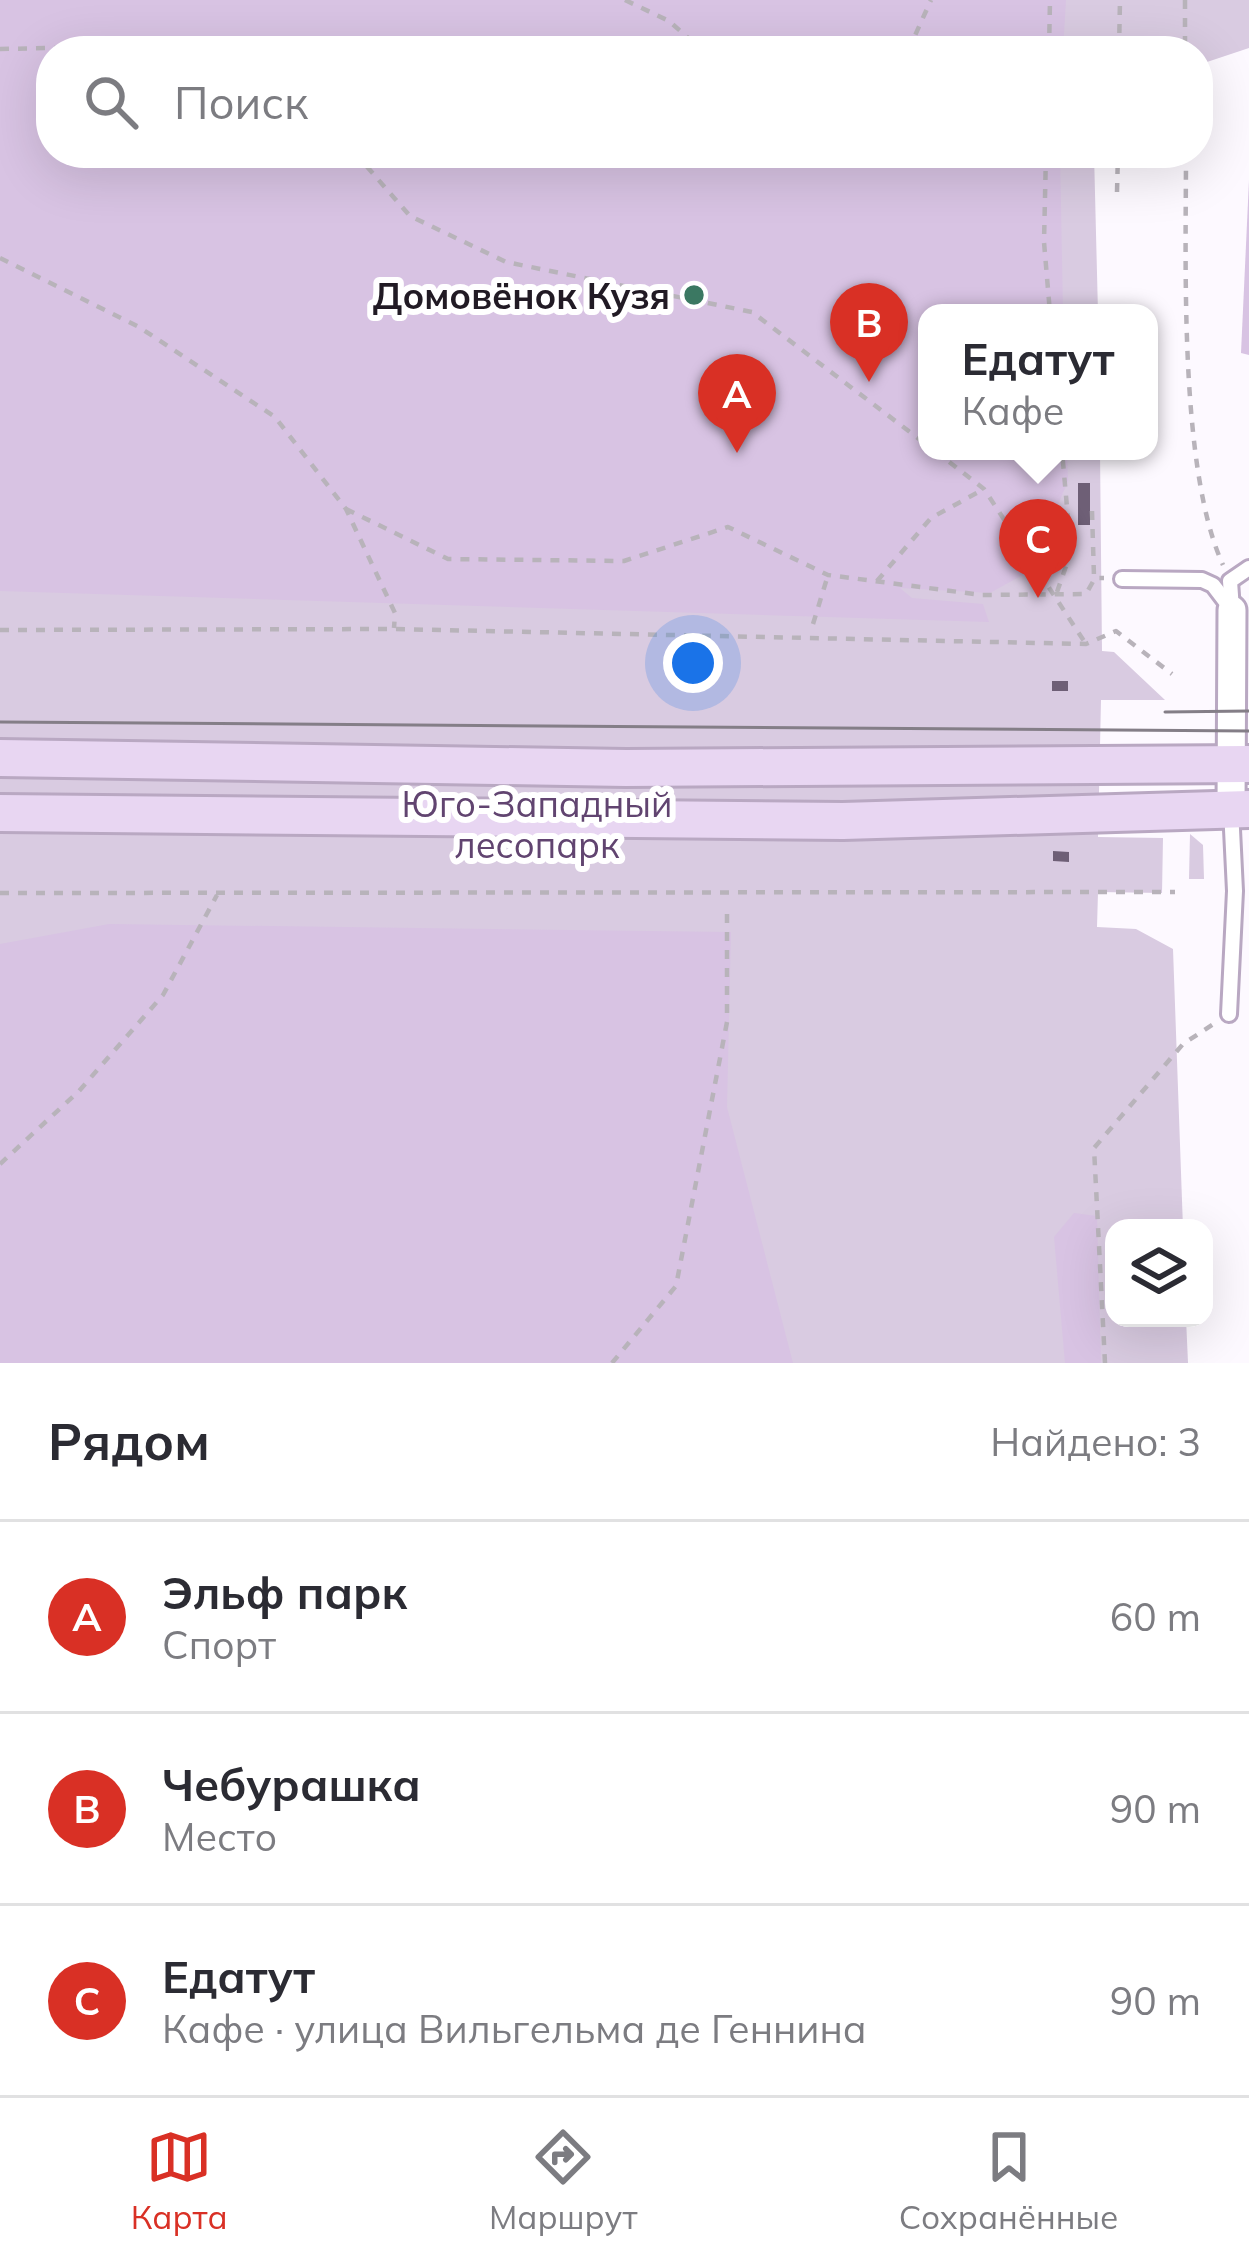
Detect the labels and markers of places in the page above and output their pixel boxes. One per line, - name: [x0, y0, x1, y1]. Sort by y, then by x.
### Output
- place label: Домовёнок Кузя: [373, 273, 670, 318]
- marker: Домовёнок Кузя: [681, 282, 707, 308]
- pin: B: [830, 283, 908, 382]
- pin: A: [698, 354, 776, 453]
- pin: C: [999, 499, 1077, 598]

